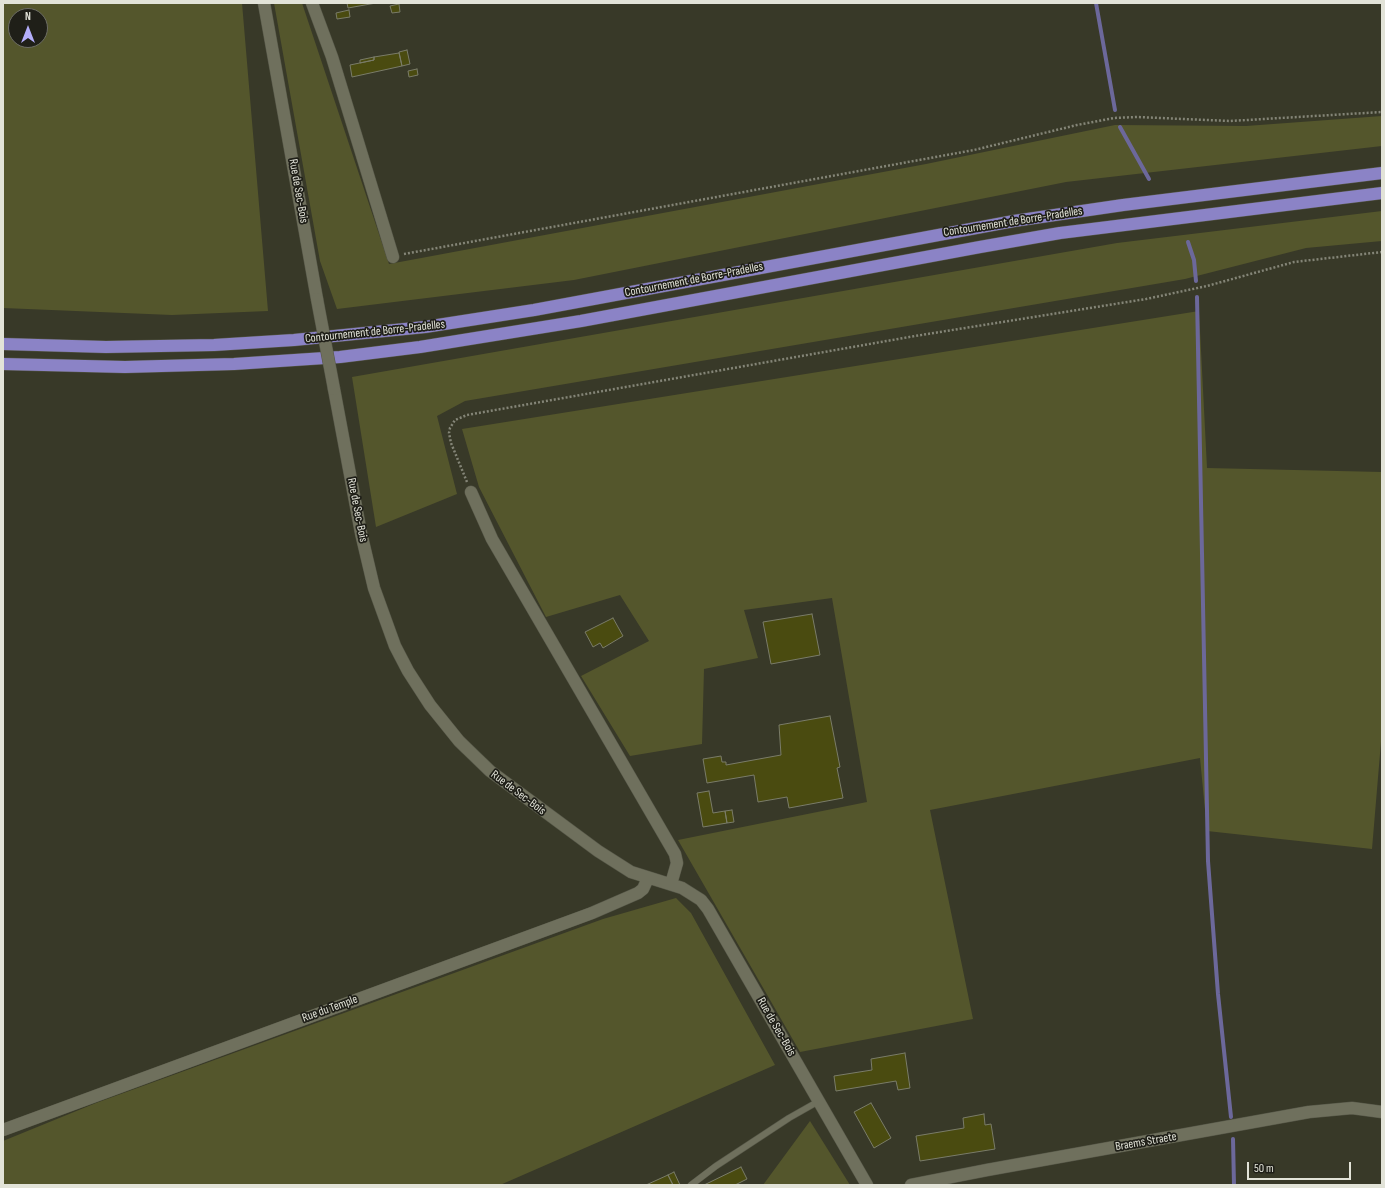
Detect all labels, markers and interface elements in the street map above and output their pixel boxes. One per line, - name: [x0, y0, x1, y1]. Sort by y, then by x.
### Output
- north arrow: [8, 8, 48, 48]
- text: N: [25, 10, 31, 23]
- street label: Rue de Sec-Bois: [285, 158, 311, 224]
- street label: Contournement de Borre-Pradelles: [942, 204, 1084, 240]
- street label: Contournement de Borre-Pradelles: [624, 260, 764, 300]
- street label: Contournement de Borre-Pradelles: [304, 317, 446, 347]
- street label: Rue de Sec-Bois: [344, 477, 370, 543]
- street label: Rue de Sec-Bois: [488, 768, 548, 818]
- street label: Rue du Temple: [300, 992, 360, 1026]
- street label: Rue de Sec-Bois: [754, 995, 798, 1059]
- street label: Braems Straete: [1114, 1130, 1178, 1154]
- scale bar: [1249, 1154, 1353, 1180]
- text: 50 m: [1254, 1161, 1274, 1176]

